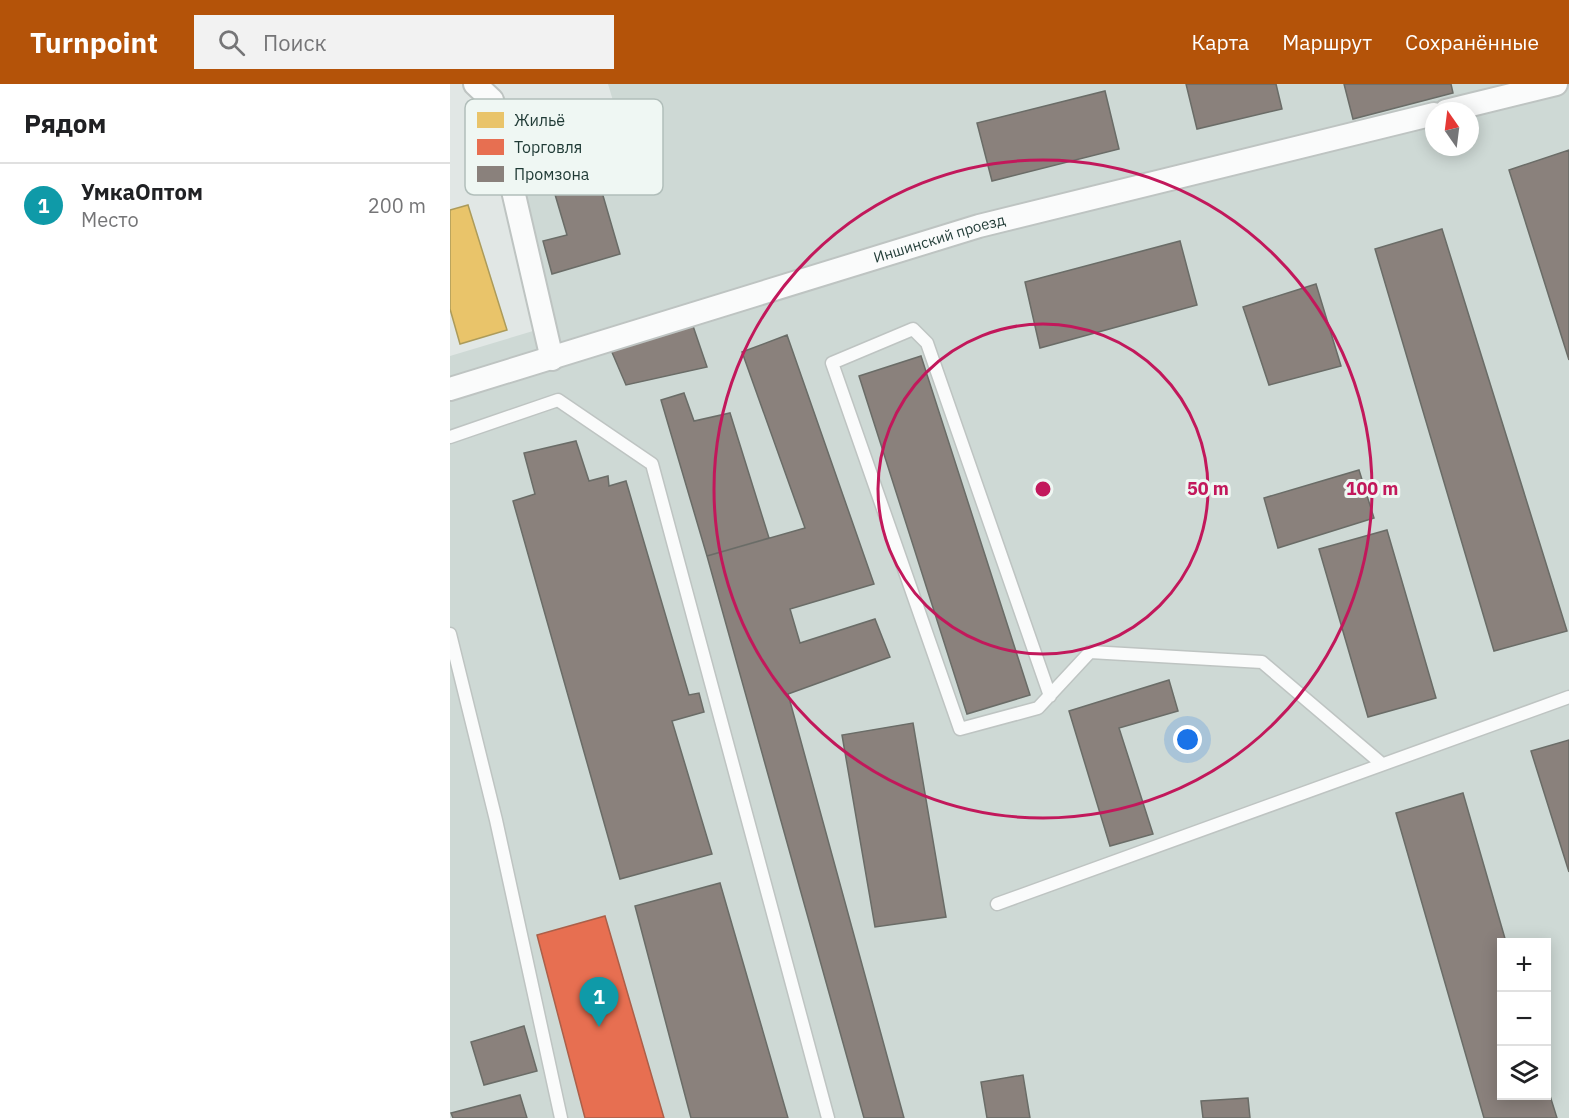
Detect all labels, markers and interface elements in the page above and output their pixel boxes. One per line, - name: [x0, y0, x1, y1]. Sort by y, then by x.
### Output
- search box: [194, 15, 614, 69]
- text: Turnpoint: [30, 24, 158, 61]
- icon: search: [215, 26, 248, 59]
- text: Поиск: [263, 28, 327, 57]
- text: Карта: [1191, 28, 1249, 56]
- text: Маршрут: [1282, 28, 1372, 56]
- text: Сохранённые: [1405, 28, 1539, 56]
- legend: [465, 99, 663, 195]
- north arrow: [1425, 102, 1479, 156]
- text: Рядом: [24, 106, 106, 140]
- text: Жильё: [514, 110, 565, 130]
- text: Торговля: [514, 137, 582, 157]
- text: Промзона: [514, 164, 590, 184]
- text: УмкаОптом: [81, 177, 203, 206]
- text: 1: [38, 192, 50, 219]
- text: 200 m: [368, 192, 426, 219]
- text: Место: [81, 206, 139, 233]
- street label: Иншинский проезд: [871, 210, 1007, 267]
- text: 50 m: [1187, 477, 1229, 500]
- text: 100 m: [1346, 477, 1398, 500]
- centre of rings: [1033, 479, 1053, 499]
- your location: [1173, 725, 1202, 754]
- map controls: [1497, 938, 1551, 1100]
- button: +: [1497, 938, 1551, 992]
- pin: 1: [580, 978, 618, 1027]
- button: −: [1497, 992, 1551, 1046]
- button: layers: [1497, 1046, 1551, 1100]

